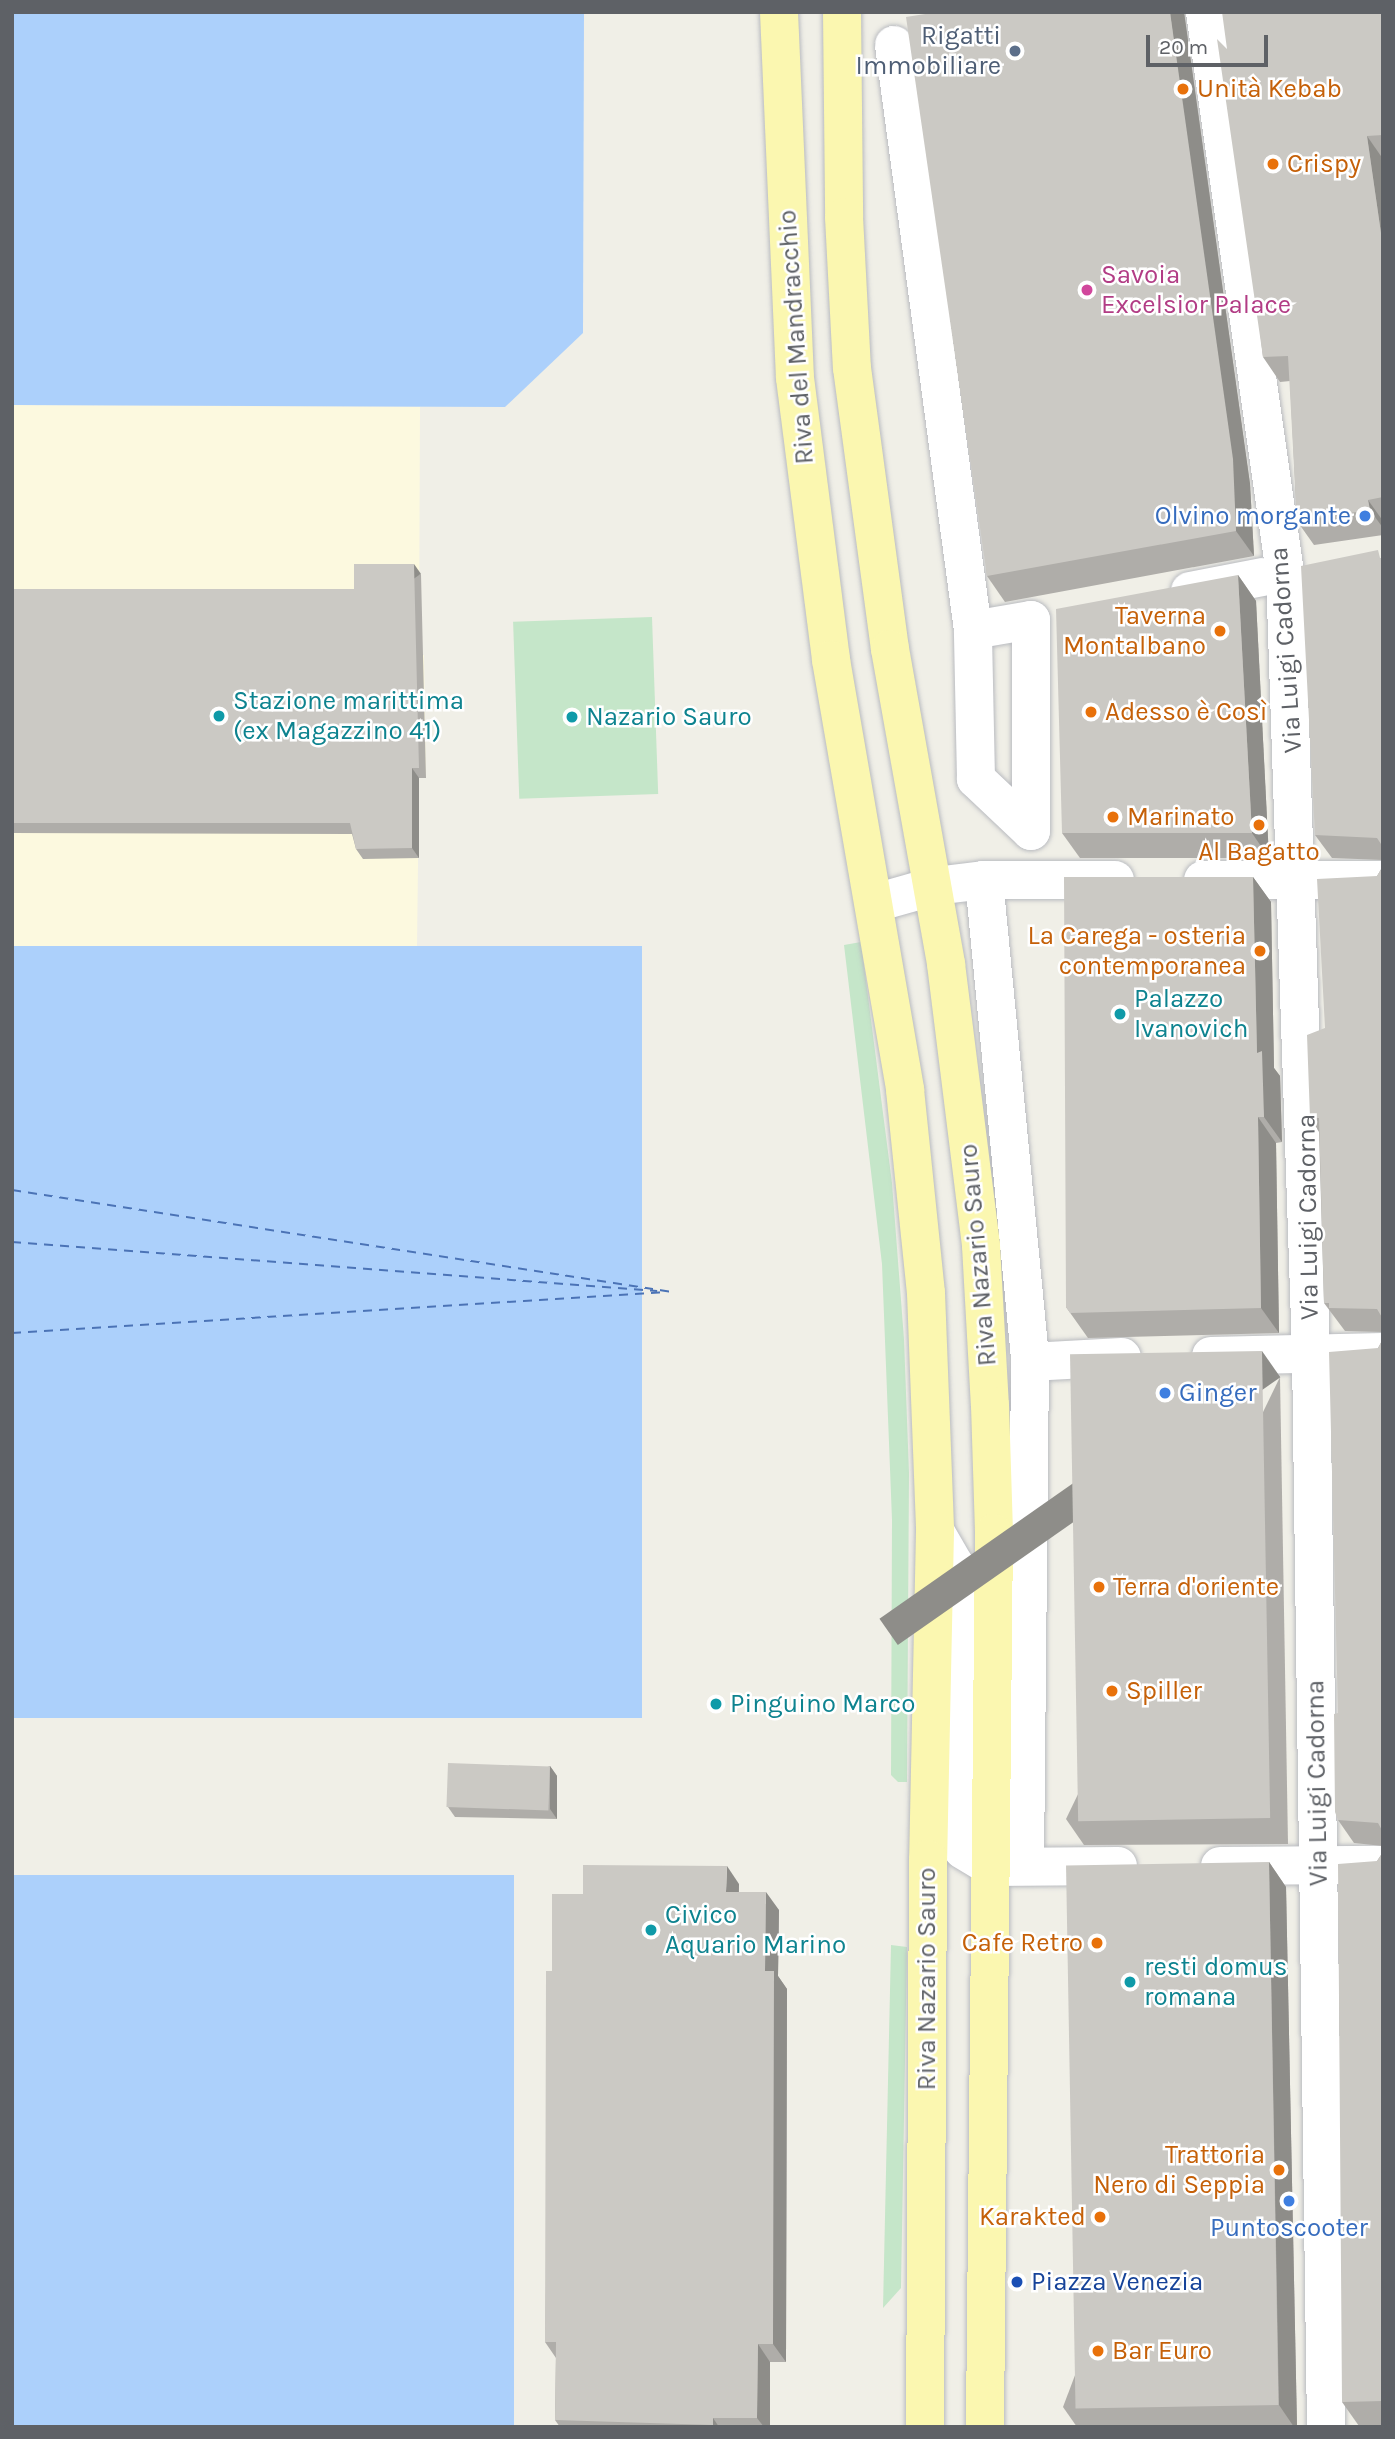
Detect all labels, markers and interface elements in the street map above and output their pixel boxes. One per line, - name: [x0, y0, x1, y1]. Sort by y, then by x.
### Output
- place label: Rigatti Immobiliare: [856, 20, 1001, 82]
- scale bar: [1150, 21, 1272, 65]
- text: 20 m: [1159, 35, 1208, 59]
- marker: Rigatti Immobiliare: [1007, 43, 1023, 59]
- place label: Unità Kebab: [1197, 73, 1342, 105]
- marker: Unità Kebab: [1175, 81, 1191, 97]
- place label: Crispy: [1287, 148, 1361, 180]
- marker: Crispy: [1265, 156, 1281, 172]
- street label: Riva del Mandracchio: [772, 209, 820, 465]
- place label: Savoia Excelsior Palace: [1101, 259, 1291, 320]
- marker: Savoia Excelsior Palace: [1079, 282, 1095, 298]
- place label: Olvino morgante: [1155, 500, 1351, 532]
- marker: Olvino morgante: [1357, 508, 1373, 524]
- street label: Via Luigi Cadorna: [1263, 546, 1309, 754]
- place label: Taverna Montalbano: [1063, 600, 1206, 662]
- marker: Taverna Montalbano: [1212, 623, 1228, 639]
- place label: Stazione marittima (ex Magazzino 41): [233, 685, 464, 746]
- place label: Adesso è Così: [1105, 696, 1267, 728]
- place label: Nazario Sauro: [586, 701, 752, 733]
- marker: Adesso è Così: [1083, 704, 1099, 720]
- marker: Stazione marittima (ex Magazzino 41): [211, 708, 227, 724]
- marker: Nazario Sauro: [564, 709, 580, 725]
- place label: Marinato: [1127, 801, 1234, 833]
- marker: Marinato: [1105, 809, 1121, 825]
- marker: Al Bagatto: [1251, 817, 1267, 833]
- place label: Al Bagatto: [1198, 836, 1320, 868]
- place label: La Carega - osteria contemporanea: [1028, 920, 1246, 982]
- marker: La Carega - osteria contemporanea: [1252, 943, 1268, 959]
- place label: Palazzo Ivanovich: [1134, 983, 1248, 1044]
- marker: Palazzo Ivanovich: [1112, 1006, 1128, 1022]
- street label: Via Luigi Cadorna: [1291, 1114, 1325, 1320]
- street label: Riva Nazario Sauro: [953, 1143, 1003, 1367]
- place label: Ginger: [1179, 1377, 1257, 1409]
- marker: Ginger: [1157, 1385, 1173, 1401]
- place label: Terra d'oriente: [1113, 1571, 1279, 1603]
- marker: Terra d'oriente: [1091, 1579, 1107, 1595]
- place label: Spiller: [1126, 1675, 1202, 1707]
- street label: Via Luigi Cadorna: [1300, 1680, 1334, 1886]
- marker: Spiller: [1104, 1683, 1120, 1699]
- place label: Pinguino Marco: [730, 1688, 915, 1720]
- marker: Pinguino Marco: [708, 1696, 724, 1712]
- street label: Riva Nazario Sauro: [911, 1868, 943, 2090]
- place label: Civico Aquario Marino: [665, 1899, 846, 1960]
- marker: Civico Aquario Marino: [643, 1922, 659, 1938]
- place label: Cafe Retro: [962, 1927, 1083, 1959]
- marker: Cafe Retro: [1089, 1935, 1105, 1951]
- place label: resti domus romana: [1144, 1951, 1287, 2012]
- marker: resti domus romana: [1122, 1974, 1138, 1990]
- place label: Trattoria Nero di Seppia: [1093, 2139, 1265, 2200]
- marker: Trattoria Nero di Seppia: [1271, 2162, 1287, 2178]
- marker: Puntoscooter: [1281, 2193, 1297, 2209]
- place label: Karakted: [979, 2201, 1086, 2233]
- marker: Karakted: [1092, 2209, 1108, 2225]
- place label: Puntoscooter: [1210, 2212, 1368, 2244]
- place label: Piazza Venezia: [1031, 2266, 1203, 2298]
- marker: Piazza Venezia: [1009, 2274, 1025, 2290]
- place label: Bar Euro: [1112, 2335, 1212, 2367]
- marker: Bar Euro: [1090, 2343, 1106, 2359]

